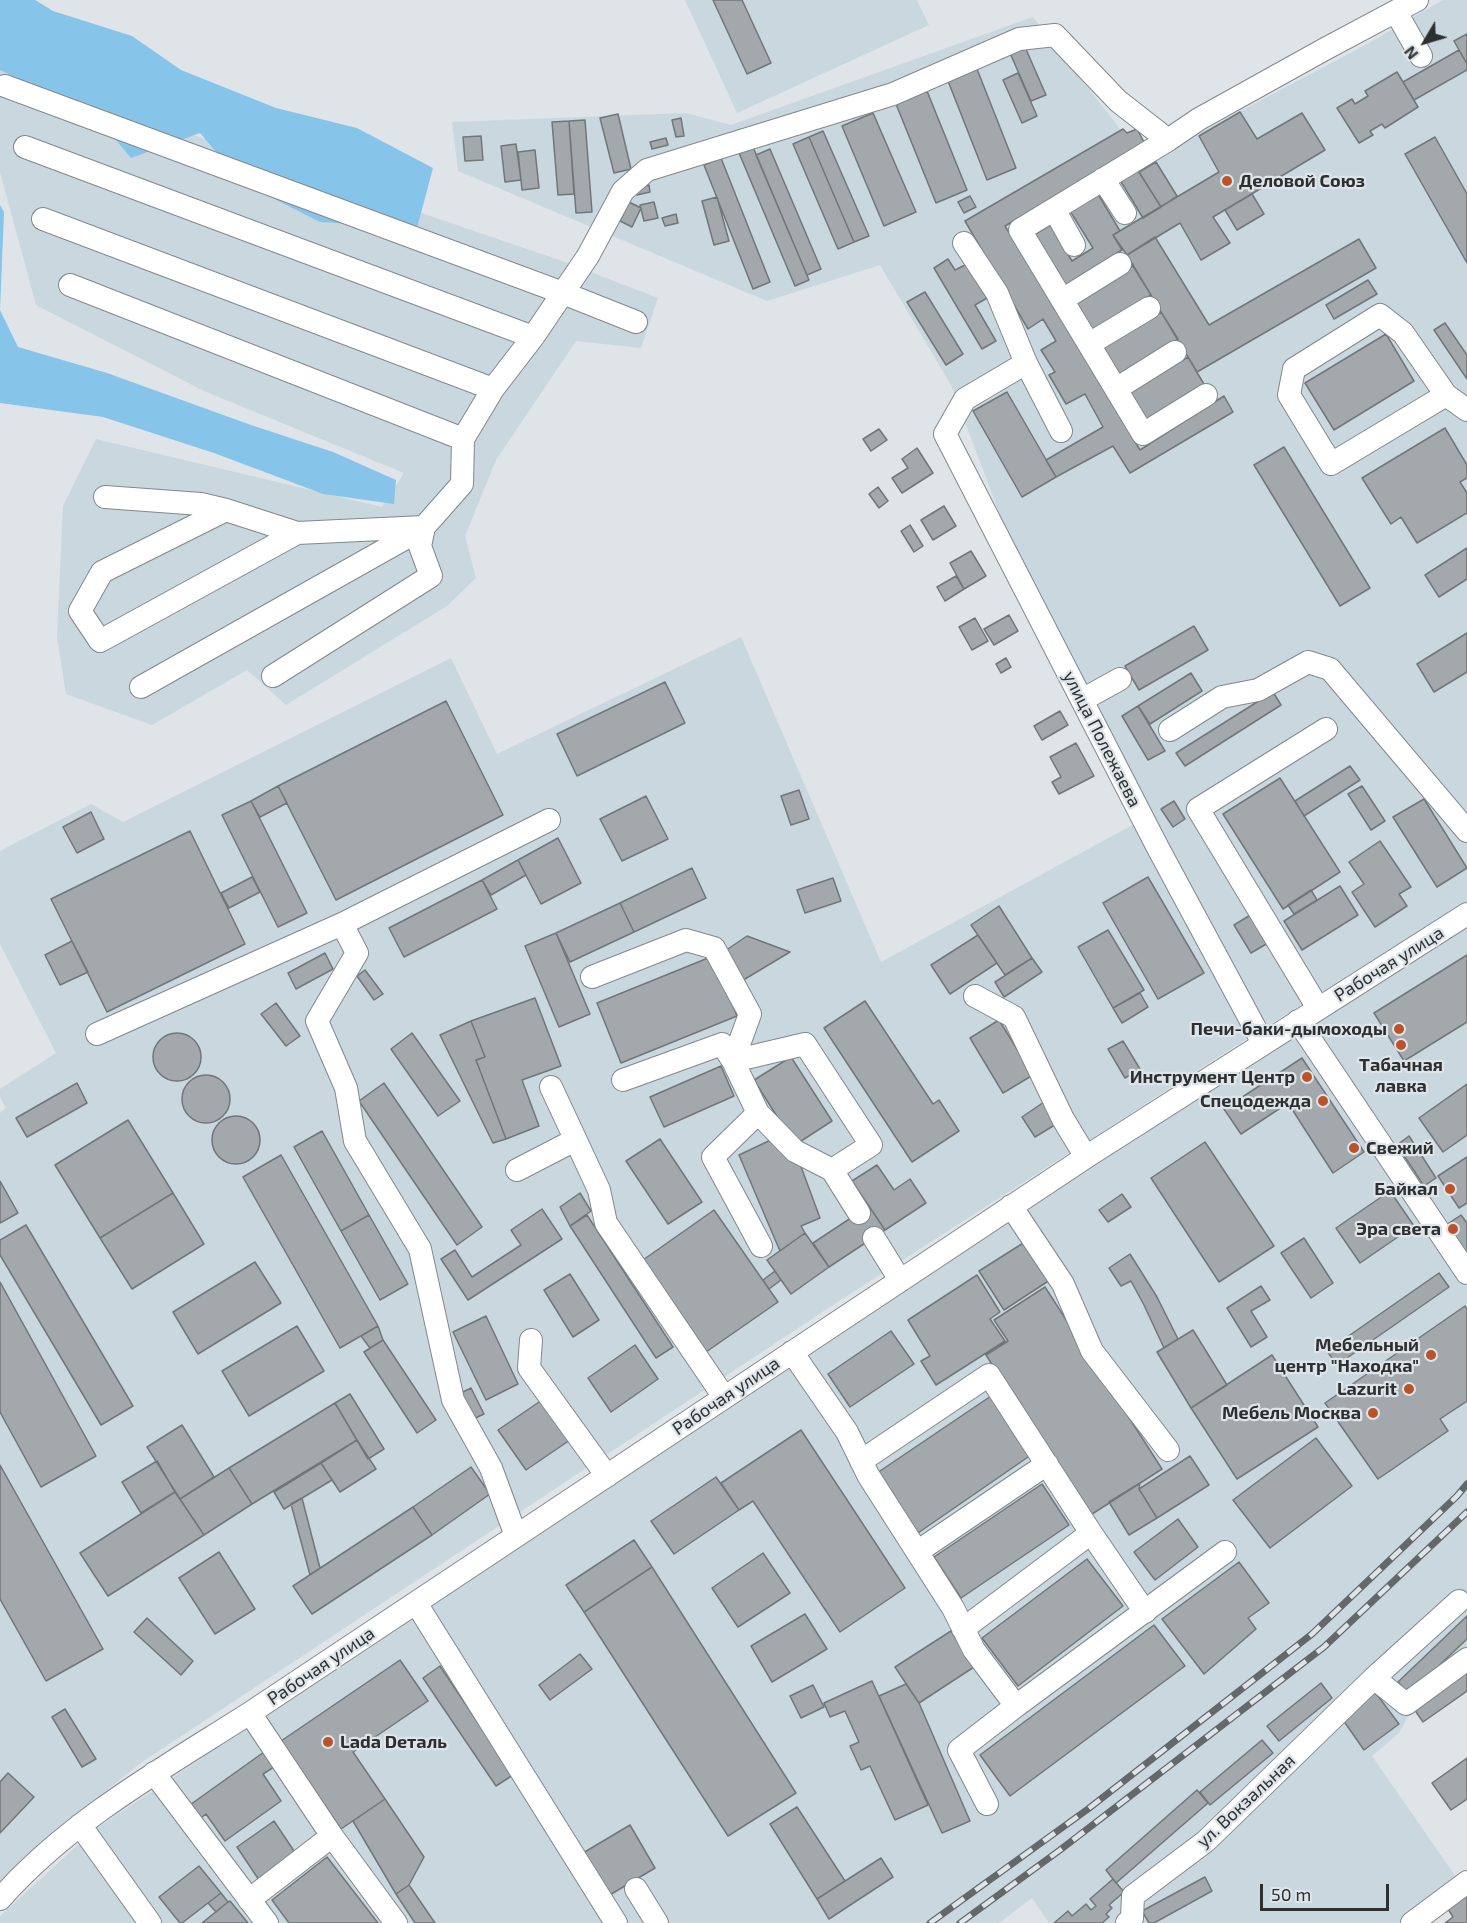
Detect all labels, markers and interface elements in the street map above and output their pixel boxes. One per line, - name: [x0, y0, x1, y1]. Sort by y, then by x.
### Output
- north arrow: [1395, 12, 1455, 72]
- text: N: [1399, 43, 1421, 64]
- place label: Деловой Союз: [1239, 170, 1365, 192]
- marker: Деловой Союз: [1220, 174, 1234, 188]
- street label: улица Полежаева: [1058, 667, 1146, 811]
- street label: Рабочая улица: [1330, 922, 1448, 1006]
- place label: Печи-баки-дымоходы: [1191, 1018, 1387, 1040]
- marker: Печи-баки-дымоходы: [1392, 1022, 1406, 1036]
- marker: Табачная лавка: [1394, 1038, 1408, 1052]
- place label: Табачная лавка: [1359, 1054, 1443, 1096]
- place label: Инструмент Центр: [1130, 1066, 1295, 1088]
- marker: Инструмент Центр: [1300, 1070, 1314, 1084]
- place label: Спецодежда: [1200, 1090, 1311, 1112]
- marker: Спецодежда: [1316, 1094, 1330, 1108]
- place label: Свежий: [1366, 1137, 1434, 1159]
- marker: Свежий: [1347, 1141, 1361, 1155]
- place label: Байкал: [1374, 1178, 1438, 1200]
- marker: Байкал: [1443, 1182, 1457, 1196]
- place label: Эра света: [1356, 1218, 1441, 1240]
- marker: Эра света: [1446, 1222, 1460, 1236]
- place label: Мебельный центр "Находка": [1274, 1334, 1419, 1376]
- marker: Мебельный центр "Находка": [1424, 1348, 1438, 1362]
- street label: Рабочая улица: [668, 1352, 784, 1440]
- place label: Lazurit: [1337, 1378, 1397, 1400]
- marker: Lazurit: [1402, 1382, 1416, 1396]
- place label: Мебель Москва: [1222, 1402, 1361, 1424]
- marker: Мебель Москва: [1366, 1406, 1380, 1420]
- street label: Рабочая улица: [263, 1622, 379, 1710]
- place label: Lada Dеталь: [340, 1731, 447, 1753]
- marker: Lada Dеталь: [321, 1735, 335, 1749]
- street label: ул. Вокзальная: [1192, 1750, 1300, 1852]
- scale bar: [1263, 1872, 1392, 1910]
- text: 50 m: [1271, 1883, 1311, 1905]

